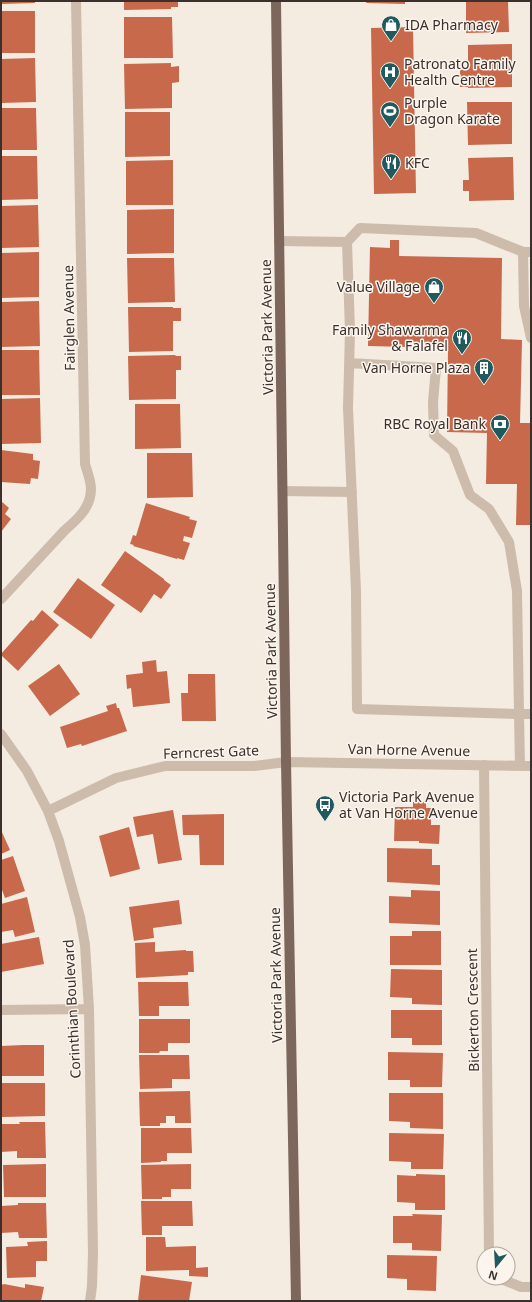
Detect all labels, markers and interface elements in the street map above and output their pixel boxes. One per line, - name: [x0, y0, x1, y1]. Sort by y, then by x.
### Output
- shop icon: IDA Pharmacy: [380, 14, 402, 42]
- place label: IDA Pharmacy: [405, 15, 499, 34]
- place label: Patronato Family Health Centre: [404, 54, 516, 89]
- hospital icon: Patronato Family Health Centre: [379, 61, 401, 89]
- place label: Purple Dragon Karate: [404, 93, 500, 128]
- sports icon: Purple Dragon Karate: [379, 100, 401, 128]
- restaurant icon: KFC: [380, 152, 402, 180]
- place label: KFC: [405, 153, 430, 172]
- street label: Victoria Park Avenue: [256, 259, 277, 395]
- street label: Fairglen Avenue: [58, 265, 79, 371]
- shop icon: Value Village: [423, 276, 445, 304]
- place label: Value Village: [337, 277, 420, 296]
- place label: Family Shawarma & Falafel: [332, 320, 448, 355]
- restaurant icon: Family Shawarma & Falafel: [451, 327, 473, 355]
- building icon: Van Horne Plaza: [473, 357, 495, 385]
- place label: Van Horne Plaza: [363, 358, 470, 377]
- bank icon: RBC Royal Bank: [489, 413, 511, 441]
- place label: RBC Royal Bank: [383, 414, 487, 433]
- street label: Victoria Park Avenue: [260, 583, 281, 719]
- street label: Van Horne Avenue: [348, 739, 470, 760]
- street label: Ferncrest Gate: [163, 740, 259, 763]
- place label: Victoria Park Avenue at Van Horne Avenue: [339, 787, 478, 822]
- bus stop icon: Victoria Park Avenue at Van Horne Avenue: [314, 794, 336, 822]
- street label: Victoria Park Avenue: [265, 907, 286, 1043]
- street label: Corinthian Boulevard: [58, 939, 85, 1079]
- street label: Bickerton Crescent: [462, 948, 483, 1072]
- north arrow: [476, 1246, 516, 1286]
- text: N: [486, 1267, 499, 1285]

